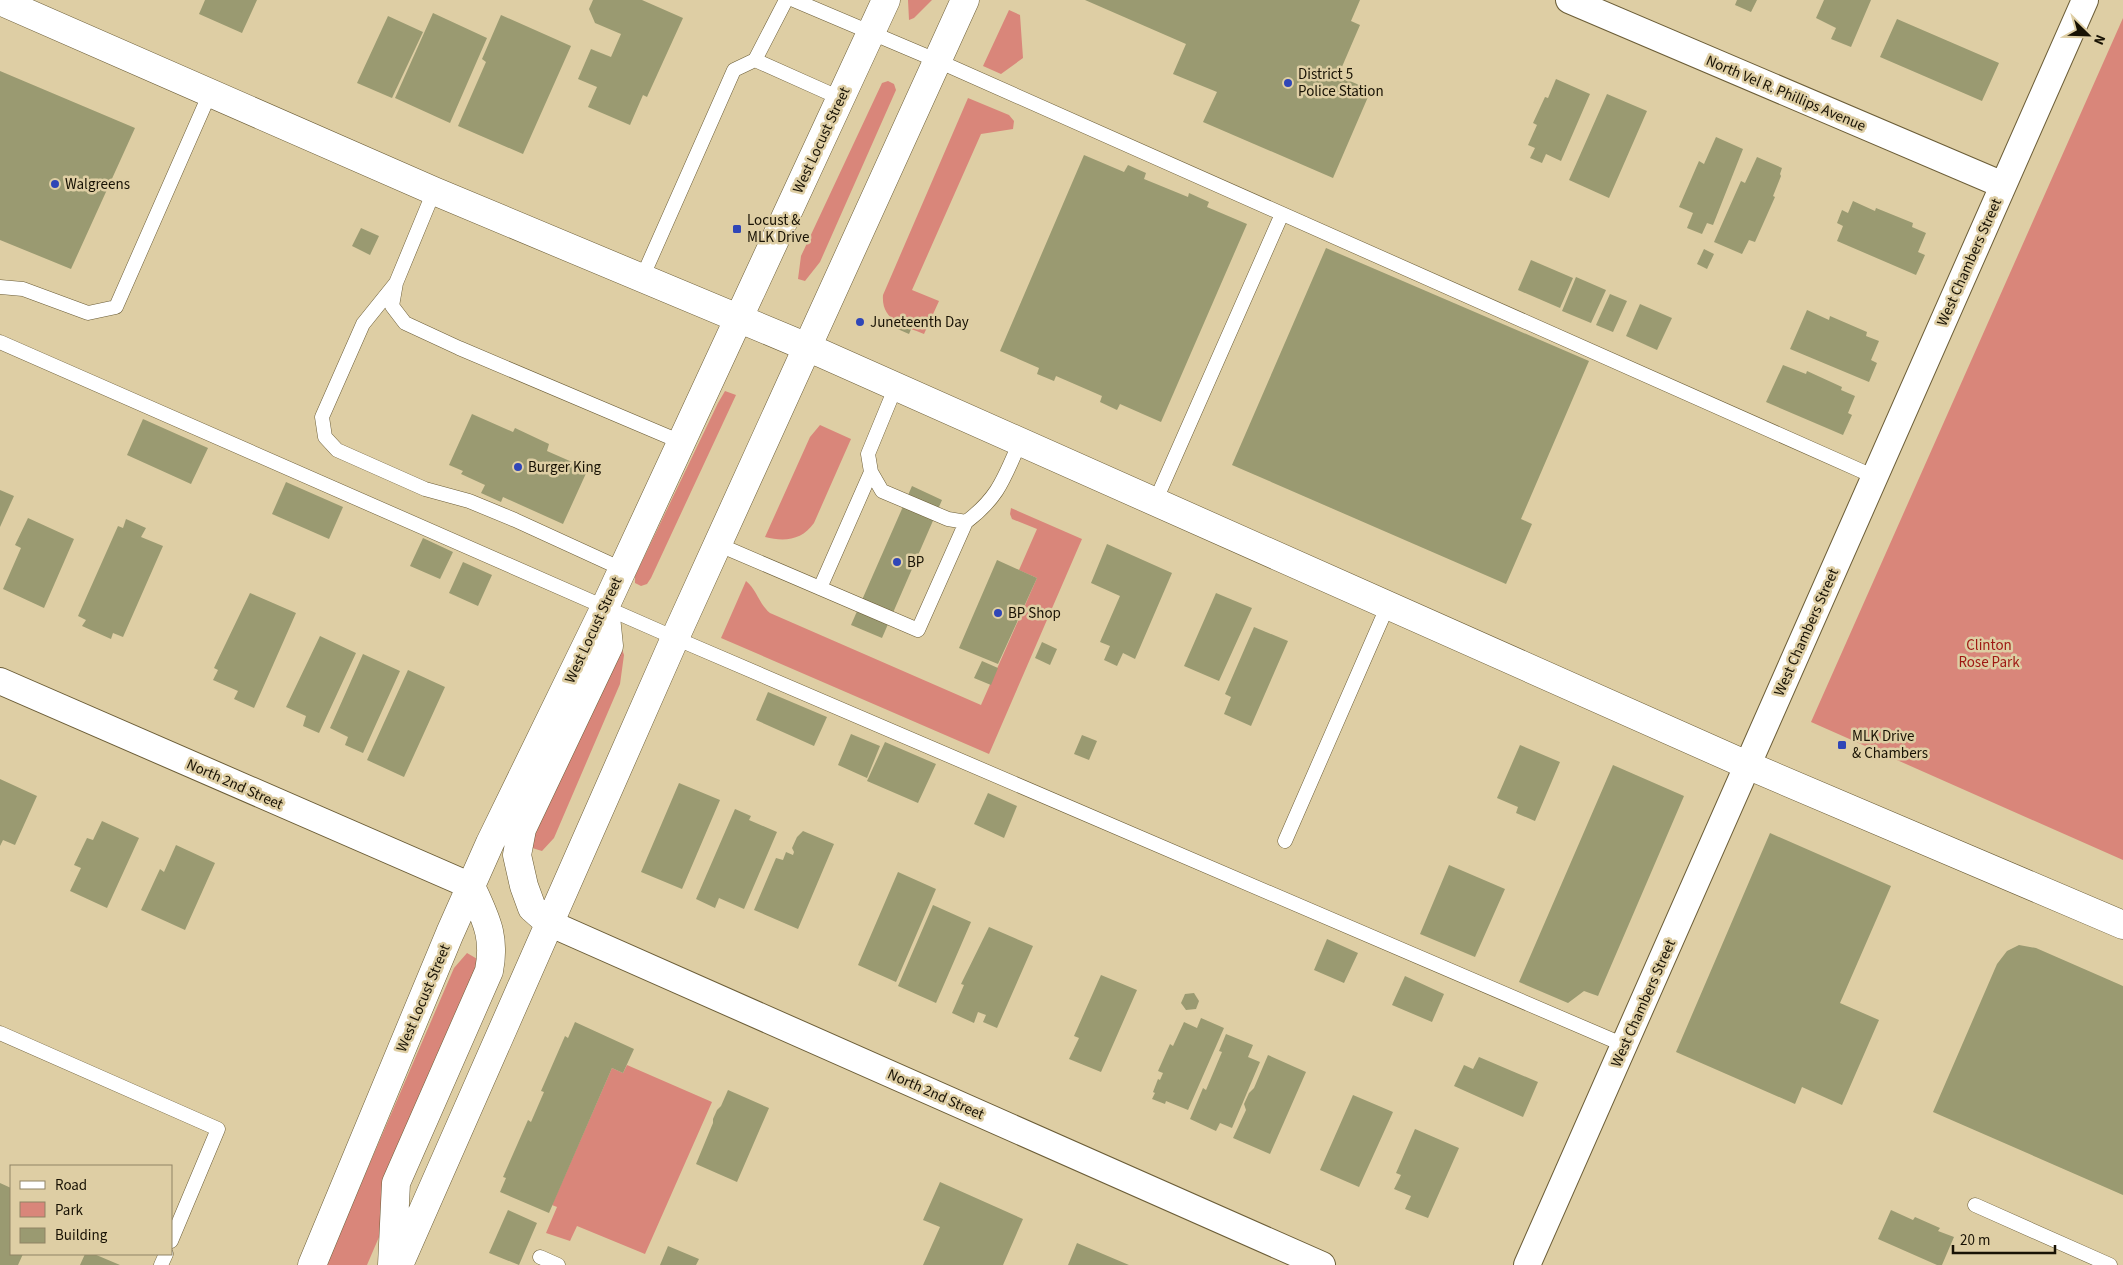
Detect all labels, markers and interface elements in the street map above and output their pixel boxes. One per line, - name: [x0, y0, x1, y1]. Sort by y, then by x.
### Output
- north arrow: [2063, 10, 2113, 60]
- text: N: [2088, 31, 2110, 48]
- street label: North Vel R. Phillips Avenue: [1703, 50, 1869, 137]
- place label: District 5 Police Station: [1298, 64, 1384, 102]
- marker: District 5 Police Station: [1282, 77, 1294, 89]
- street label: West Locust Street: [788, 84, 855, 197]
- place label: Walgreens: [65, 174, 130, 195]
- marker: Walgreens: [49, 178, 61, 190]
- street label: West Chambers Street: [1932, 195, 2007, 329]
- place label: Locust & MLK Drive: [747, 210, 809, 248]
- marker: Locust & MLK Drive: [731, 223, 743, 235]
- place label: Juneteenth Day: [870, 312, 969, 333]
- marker: Juneteenth Day: [854, 316, 866, 328]
- place label: Burger King: [528, 457, 602, 478]
- marker: Burger King: [512, 461, 524, 473]
- place label: BP: [907, 552, 924, 573]
- marker: BP: [891, 556, 903, 568]
- street label: West Chambers Street: [1769, 565, 1844, 699]
- street label: West Locust Street: [560, 574, 627, 687]
- place label: BP Shop: [1008, 603, 1061, 624]
- marker: BP Shop: [992, 607, 1004, 619]
- park label: Clinton Rose Park: [1958, 635, 2020, 673]
- place label: MLK Drive & Chambers: [1852, 726, 1928, 764]
- marker: MLK Drive & Chambers: [1836, 739, 1848, 751]
- street label: North 2nd Street: [183, 754, 287, 815]
- street label: West Chambers Street: [1606, 936, 1681, 1070]
- street label: West Locust Street: [391, 941, 456, 1055]
- street label: North 2nd Street: [884, 1064, 988, 1125]
- legend: [10, 1165, 172, 1255]
- text: Road: [55, 1175, 87, 1196]
- text: Park: [55, 1200, 84, 1221]
- scale bar: [1953, 1222, 2056, 1254]
- text: Building: [55, 1225, 108, 1246]
- text: 20 m: [1960, 1230, 1990, 1251]

